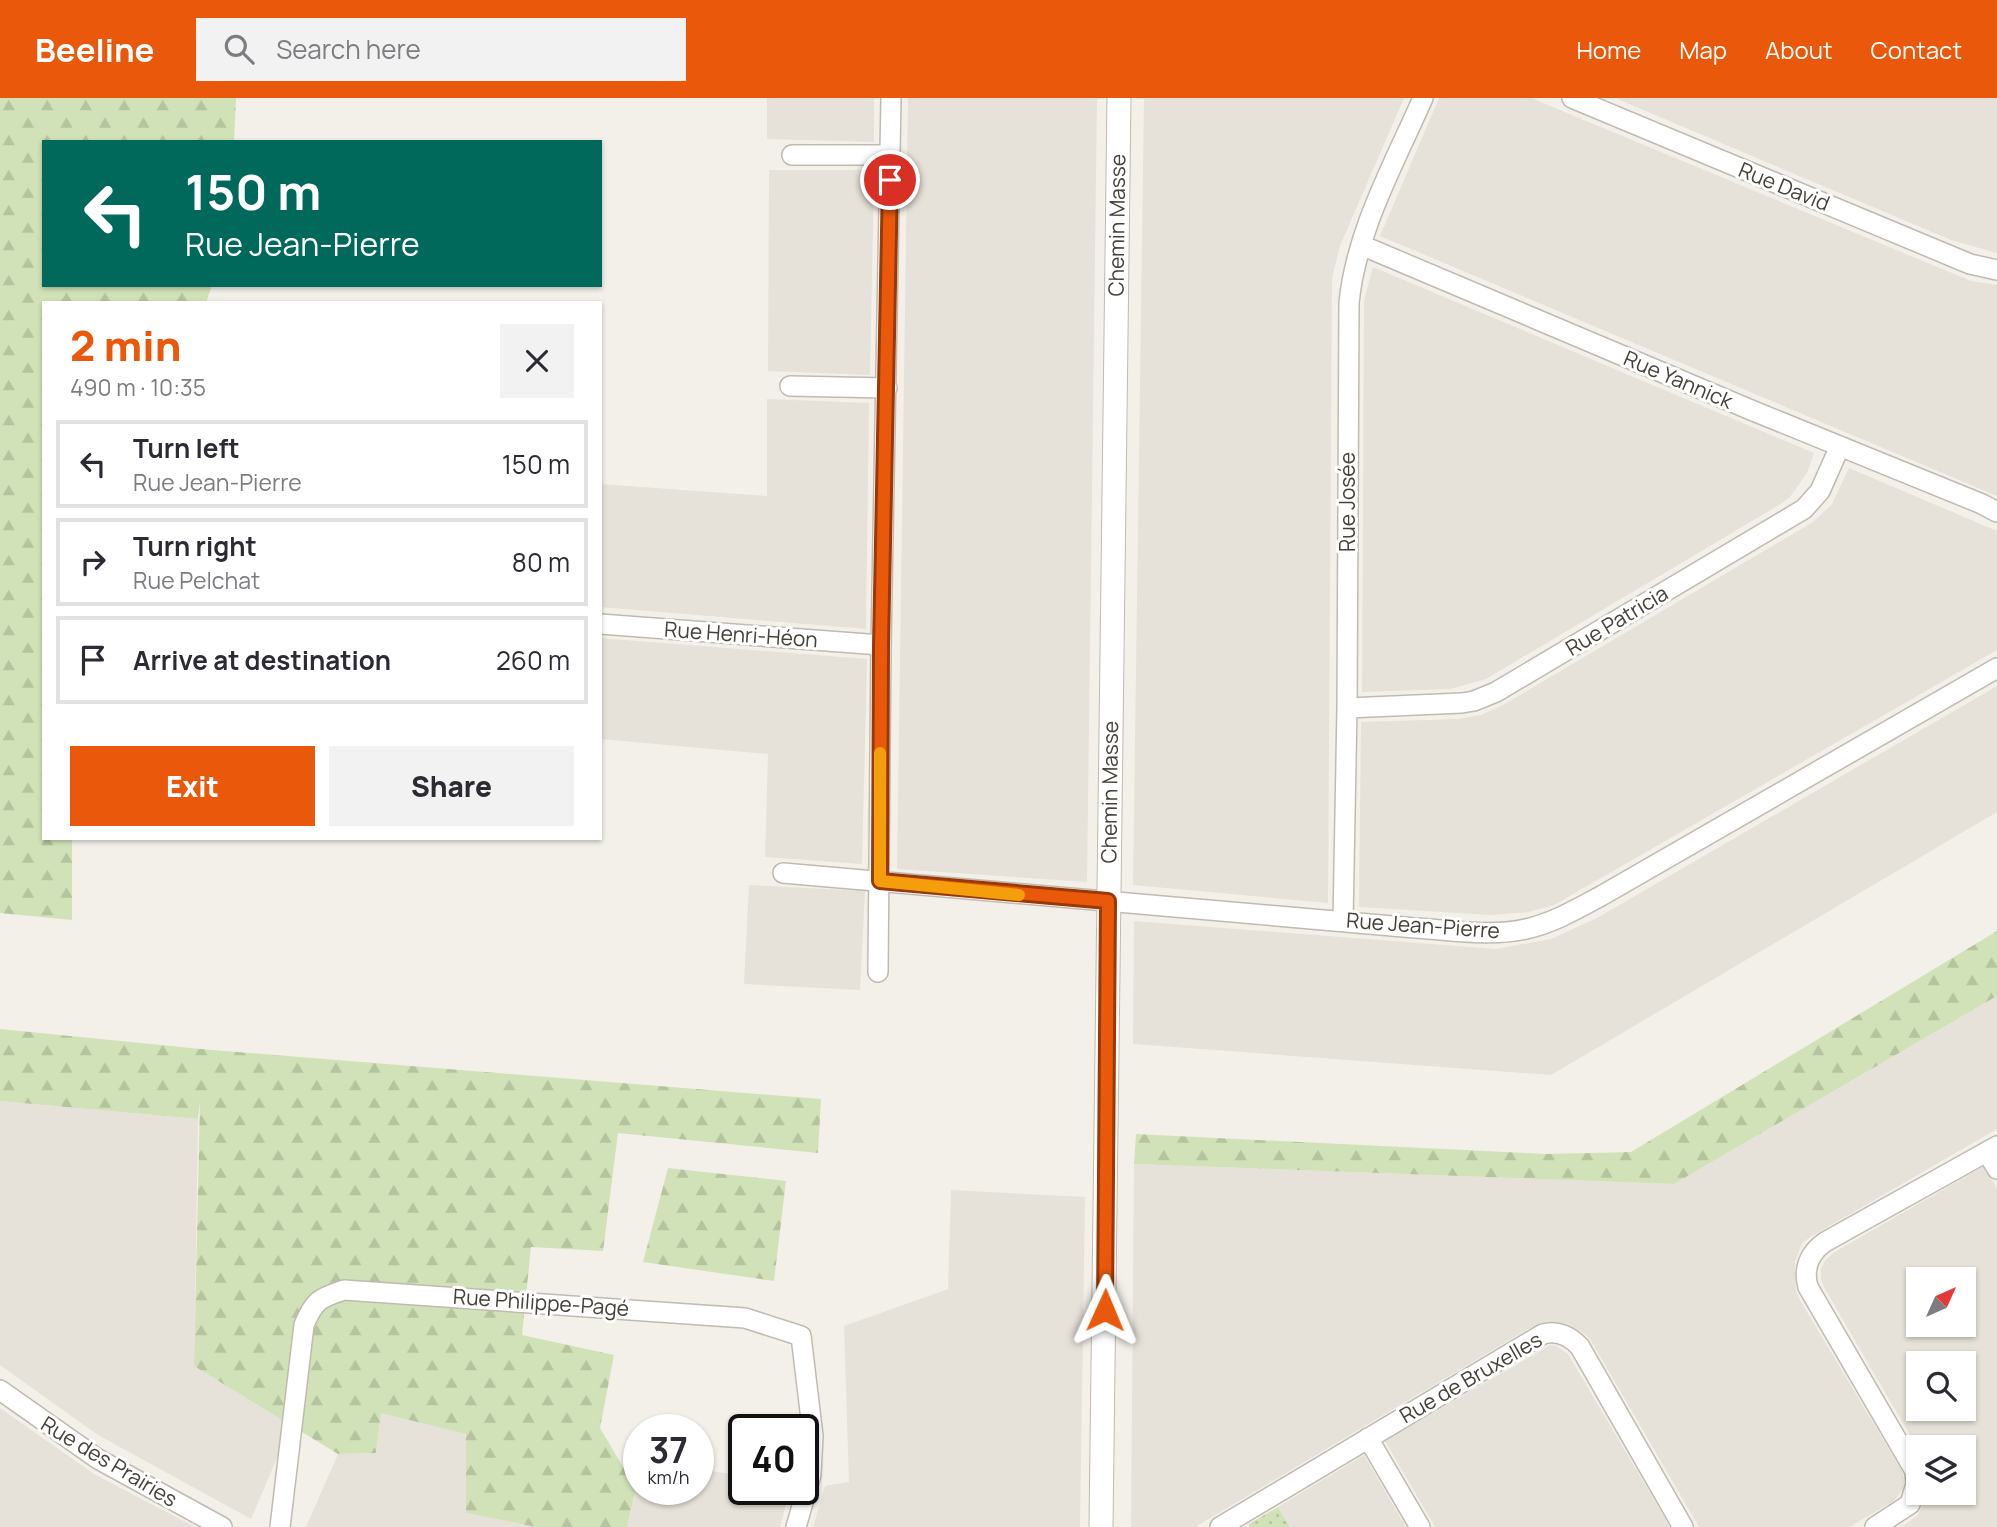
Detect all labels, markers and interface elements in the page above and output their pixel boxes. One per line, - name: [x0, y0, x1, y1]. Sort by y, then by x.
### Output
- search box: [196, 18, 686, 81]
- text: Beeline: [35, 27, 154, 72]
- icon: search: [220, 30, 258, 68]
- text: Search here: [276, 31, 421, 67]
- text: Home: [1576, 33, 1641, 66]
- text: Map: [1679, 33, 1727, 66]
- text: About: [1765, 33, 1833, 66]
- text: Contact: [1871, 33, 1962, 66]
- pin: [860, 150, 920, 210]
- street label: Chemin Masse: [1102, 154, 1131, 297]
- street label: Rue David: [1735, 155, 1834, 217]
- text: 150 m: [185, 158, 321, 225]
- icon: arrive: [871, 161, 909, 199]
- icon: left: [70, 168, 161, 259]
- text: Rue Jean-Pierre: [185, 222, 420, 266]
- text: 2 min: [70, 316, 181, 374]
- button: close: [500, 324, 574, 398]
- street label: Rue Yannick: [1620, 344, 1738, 415]
- text: 490 m · 10:35: [70, 371, 206, 403]
- text: Turn left: [133, 430, 240, 466]
- icon: left: [74, 445, 112, 483]
- text: 150 m: [502, 446, 570, 482]
- street label: Rue Josée: [1333, 452, 1361, 552]
- text: Rue Jean-Pierre: [133, 466, 302, 498]
- text: Turn right: [133, 528, 257, 564]
- icon: right: [74, 543, 112, 581]
- text: 80 m: [512, 544, 570, 580]
- text: Rue Pelchat: [133, 564, 260, 596]
- street label: Rue Patricia: [1560, 579, 1673, 662]
- street label: Rue Henri-Héon: [663, 615, 819, 653]
- icon: arrive: [74, 641, 112, 679]
- text: Arrive at destination: [133, 642, 391, 678]
- text: 260 m: [496, 642, 570, 678]
- street label: Chemin Masse: [1094, 721, 1124, 863]
- button: Exit: [70, 746, 315, 826]
- button: Share: [329, 746, 574, 826]
- street label: Rue Jean-Pierre: [1345, 906, 1501, 944]
- north arrow: [1906, 1267, 1976, 1337]
- map controls: [1906, 1267, 1976, 1505]
- position arrow: [1068, 1273, 1142, 1347]
- street label: Rue Philippe-Pagé: [452, 1282, 630, 1322]
- street label: Rue de Bruxelles: [1394, 1325, 1547, 1429]
- button: search: [1906, 1351, 1976, 1421]
- street label: Rue des Prairies: [36, 1409, 183, 1513]
- speed limit sign: 40: [728, 1414, 819, 1505]
- text: 37: [649, 1426, 688, 1474]
- button: layers: [1906, 1435, 1976, 1505]
- text: km/h: [648, 1465, 689, 1489]

